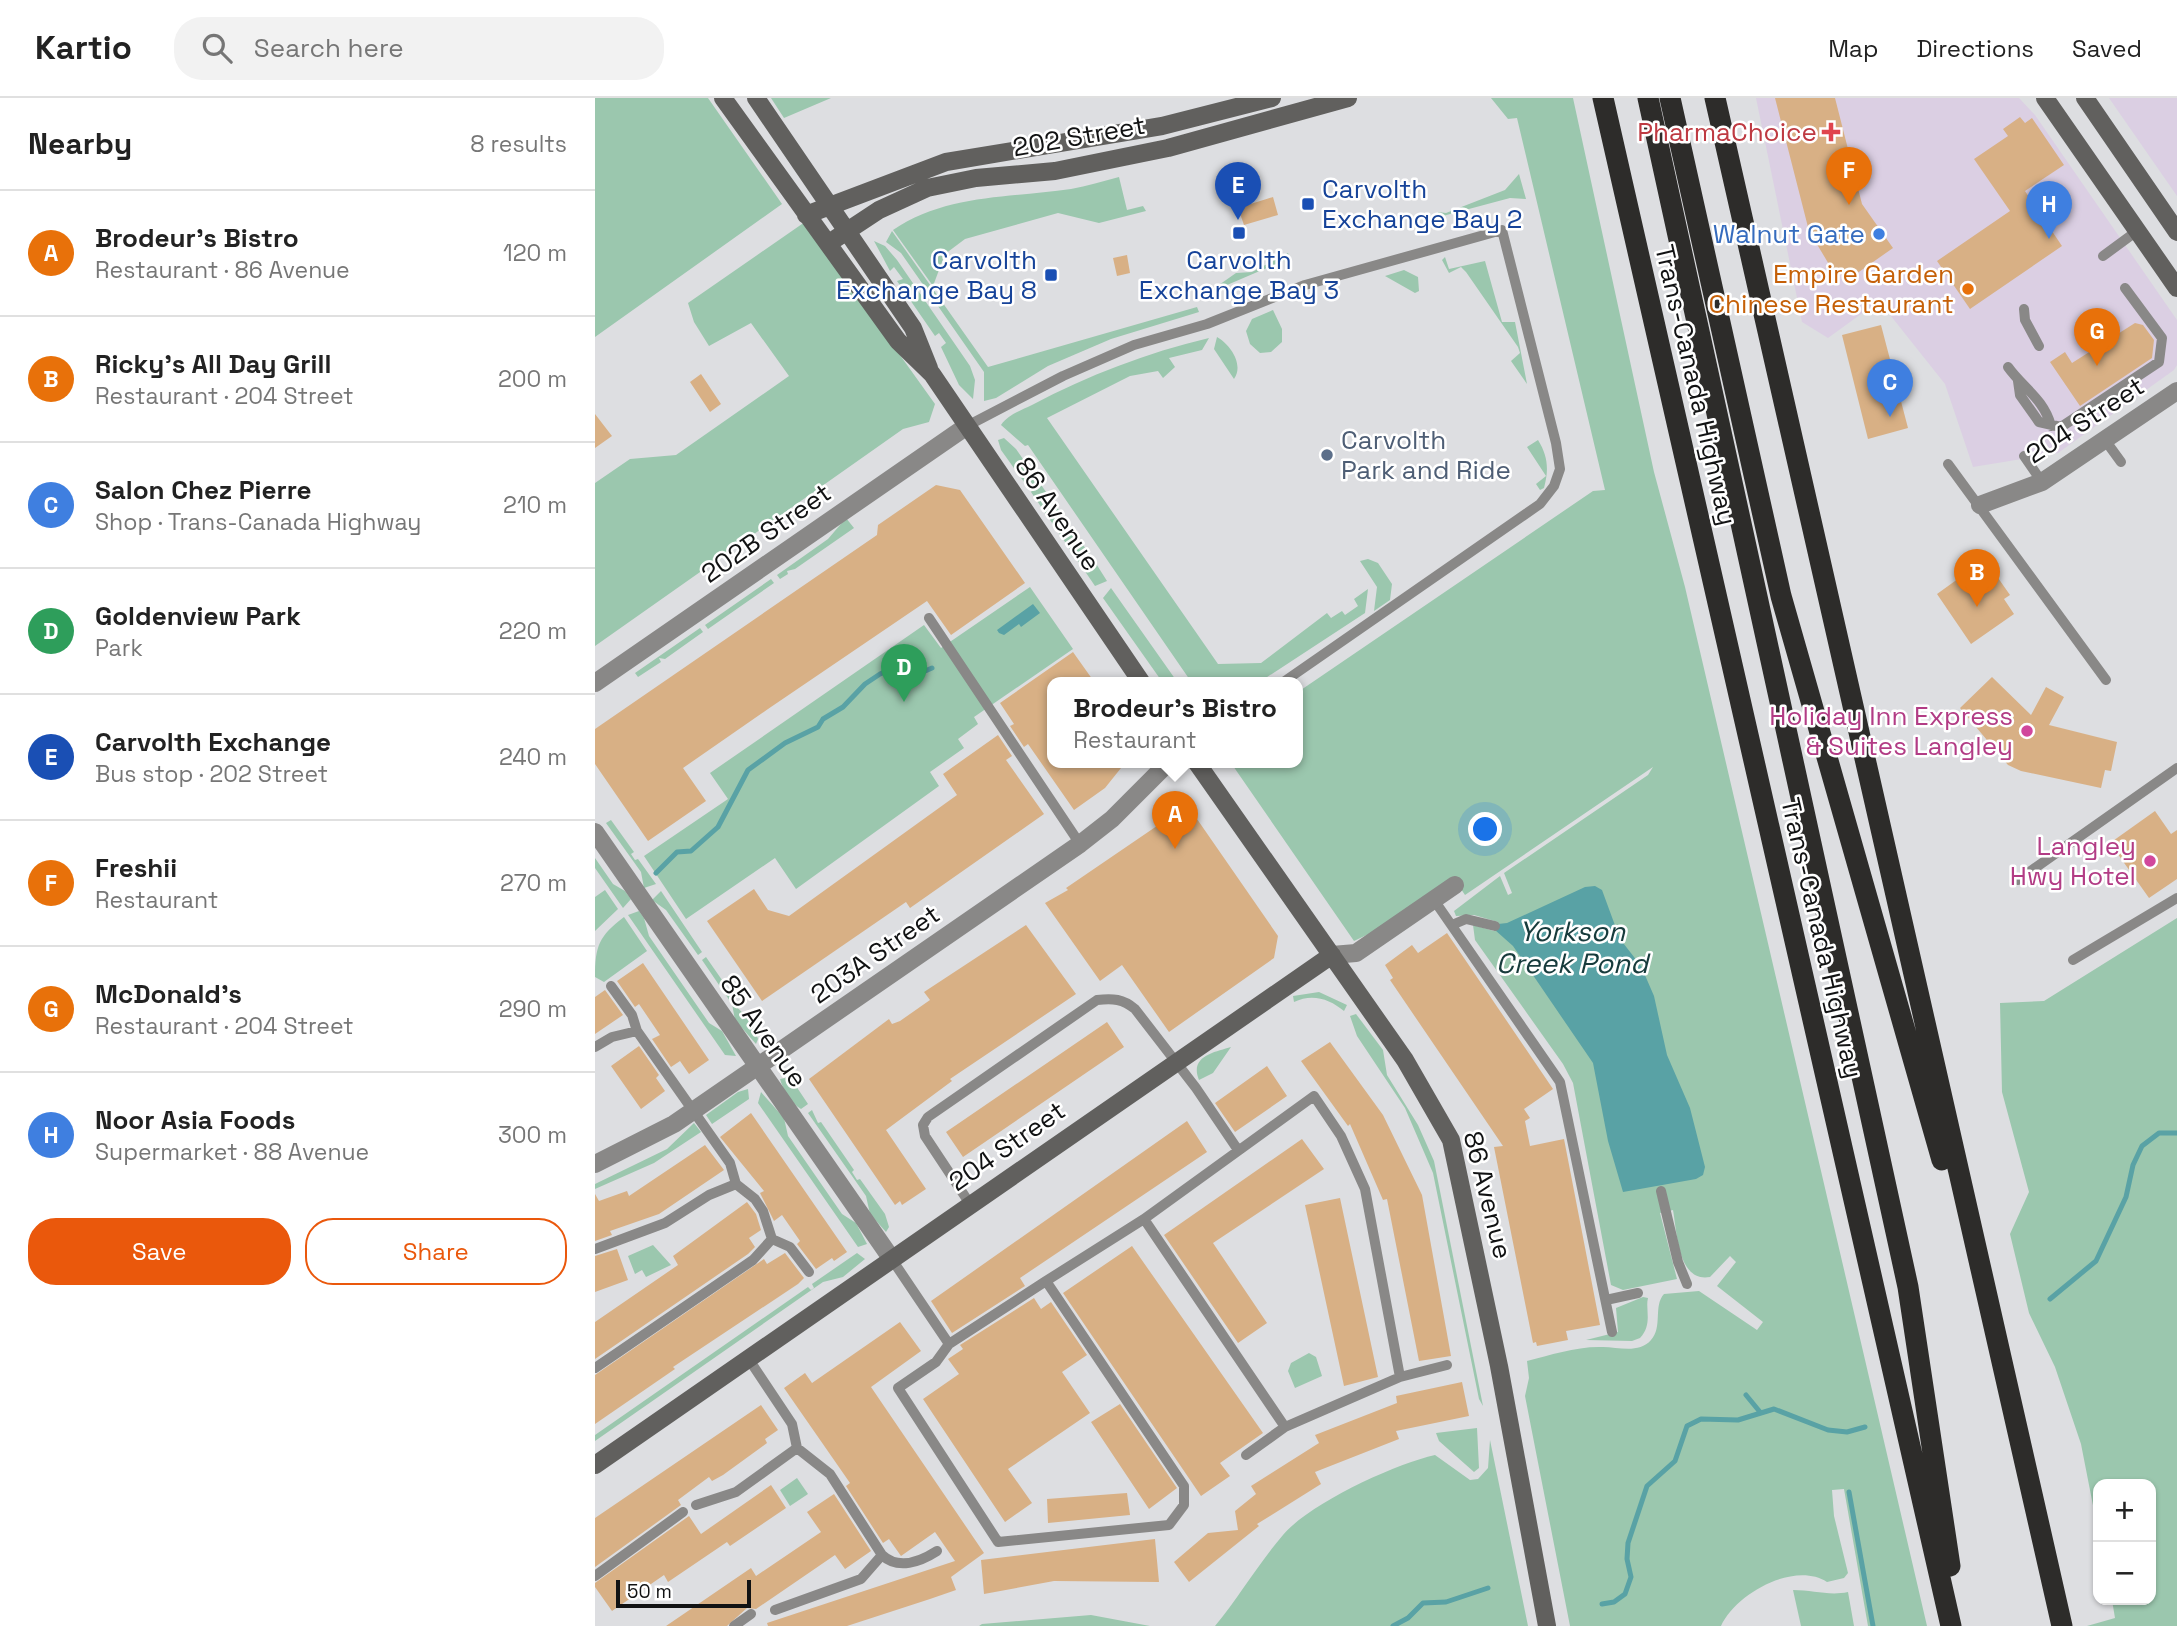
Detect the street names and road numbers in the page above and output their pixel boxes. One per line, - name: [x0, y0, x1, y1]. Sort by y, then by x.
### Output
- street label: 202 Street: [1010, 108, 1148, 164]
- street label: Trans-Canada Highway: [1647, 241, 1745, 529]
- street label: 204 Street: [2019, 369, 2151, 471]
- street label: 86 Avenue: [1007, 450, 1109, 578]
- street label: 202B Street: [694, 476, 838, 590]
- street label: Trans-Canada Highway: [1773, 794, 1871, 1082]
- street label: 203A Street: [804, 897, 946, 1011]
- street label: 85 Avenue: [713, 968, 815, 1094]
- street label: 204 Street: [942, 1093, 1072, 1199]
- street label: 86 Avenue: [1456, 1128, 1520, 1262]

